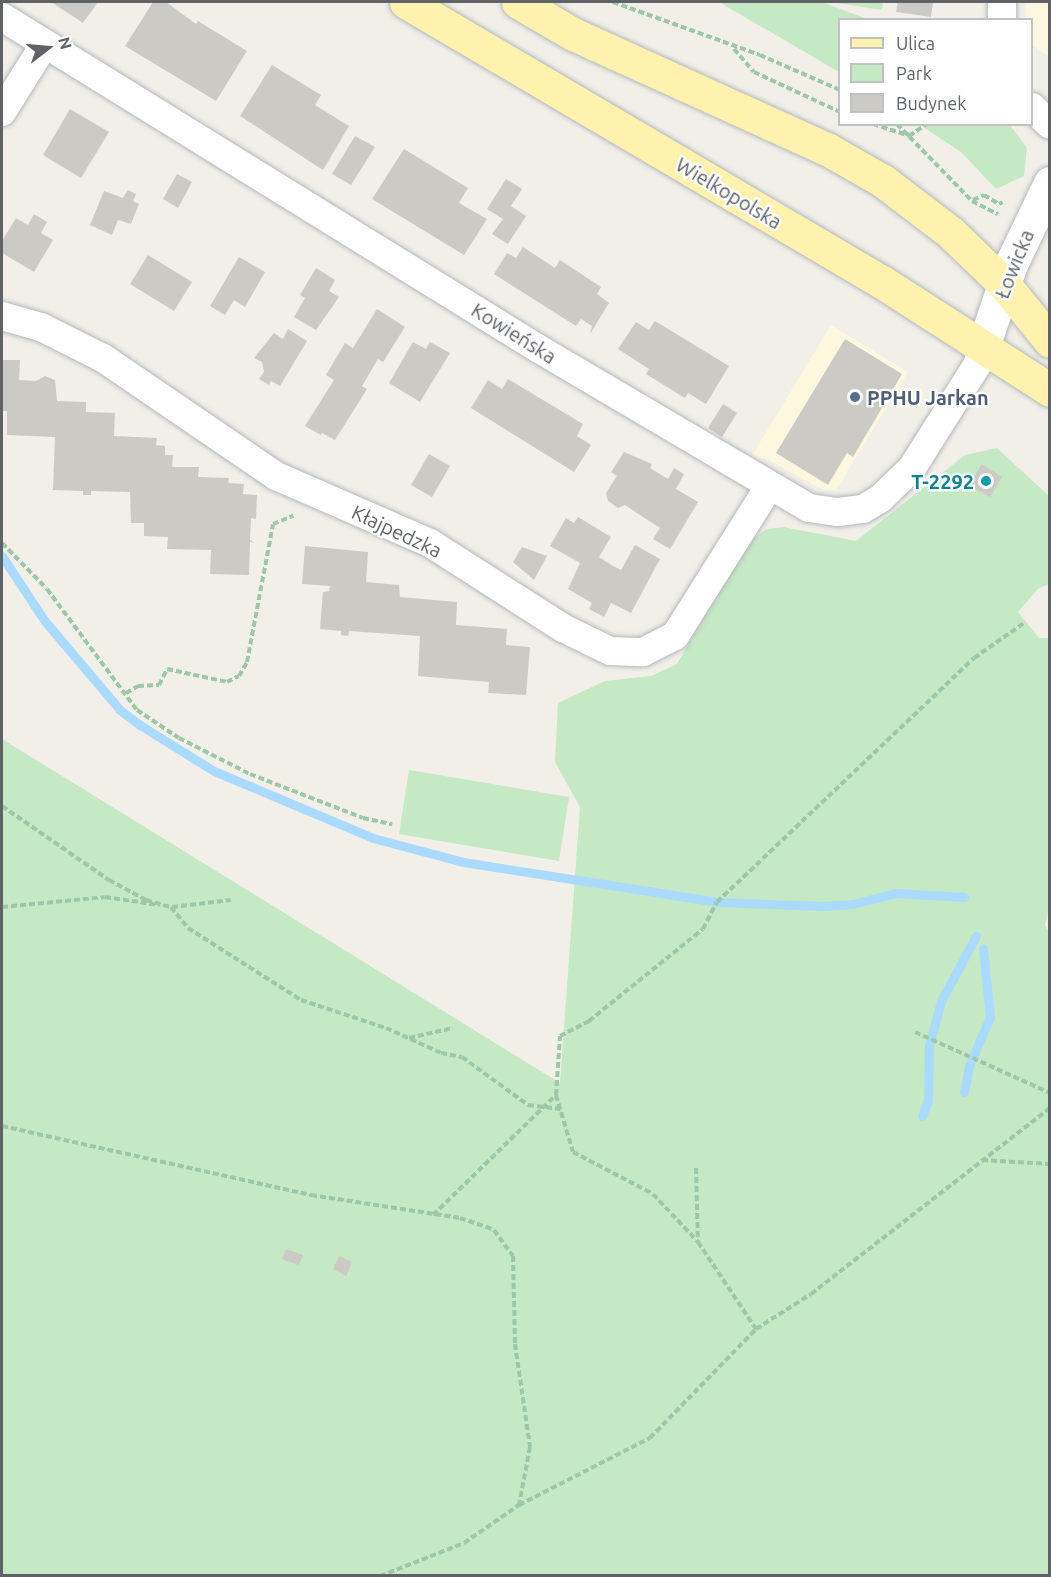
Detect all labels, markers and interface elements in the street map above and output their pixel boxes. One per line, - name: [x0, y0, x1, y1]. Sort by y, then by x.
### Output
- north arrow: [18, 18, 78, 78]
- legend: [838, 18, 1033, 126]
- text: Ulica: [896, 33, 935, 53]
- text: N: [55, 35, 76, 51]
- text: Park: [896, 63, 932, 83]
- text: Budynek: [896, 93, 966, 113]
- street label: Wielkopolska: [672, 152, 786, 234]
- street label: Łowicka: [989, 226, 1039, 302]
- street label: Kowieńska: [467, 298, 561, 368]
- place label: PPHU Jarkan: [867, 385, 989, 409]
- marker: PPHU Jarkan: [848, 390, 862, 404]
- place label: T-2292: [911, 469, 974, 493]
- marker: T-2292: [979, 474, 993, 488]
- street label: Kłajpedzka: [348, 500, 446, 562]

